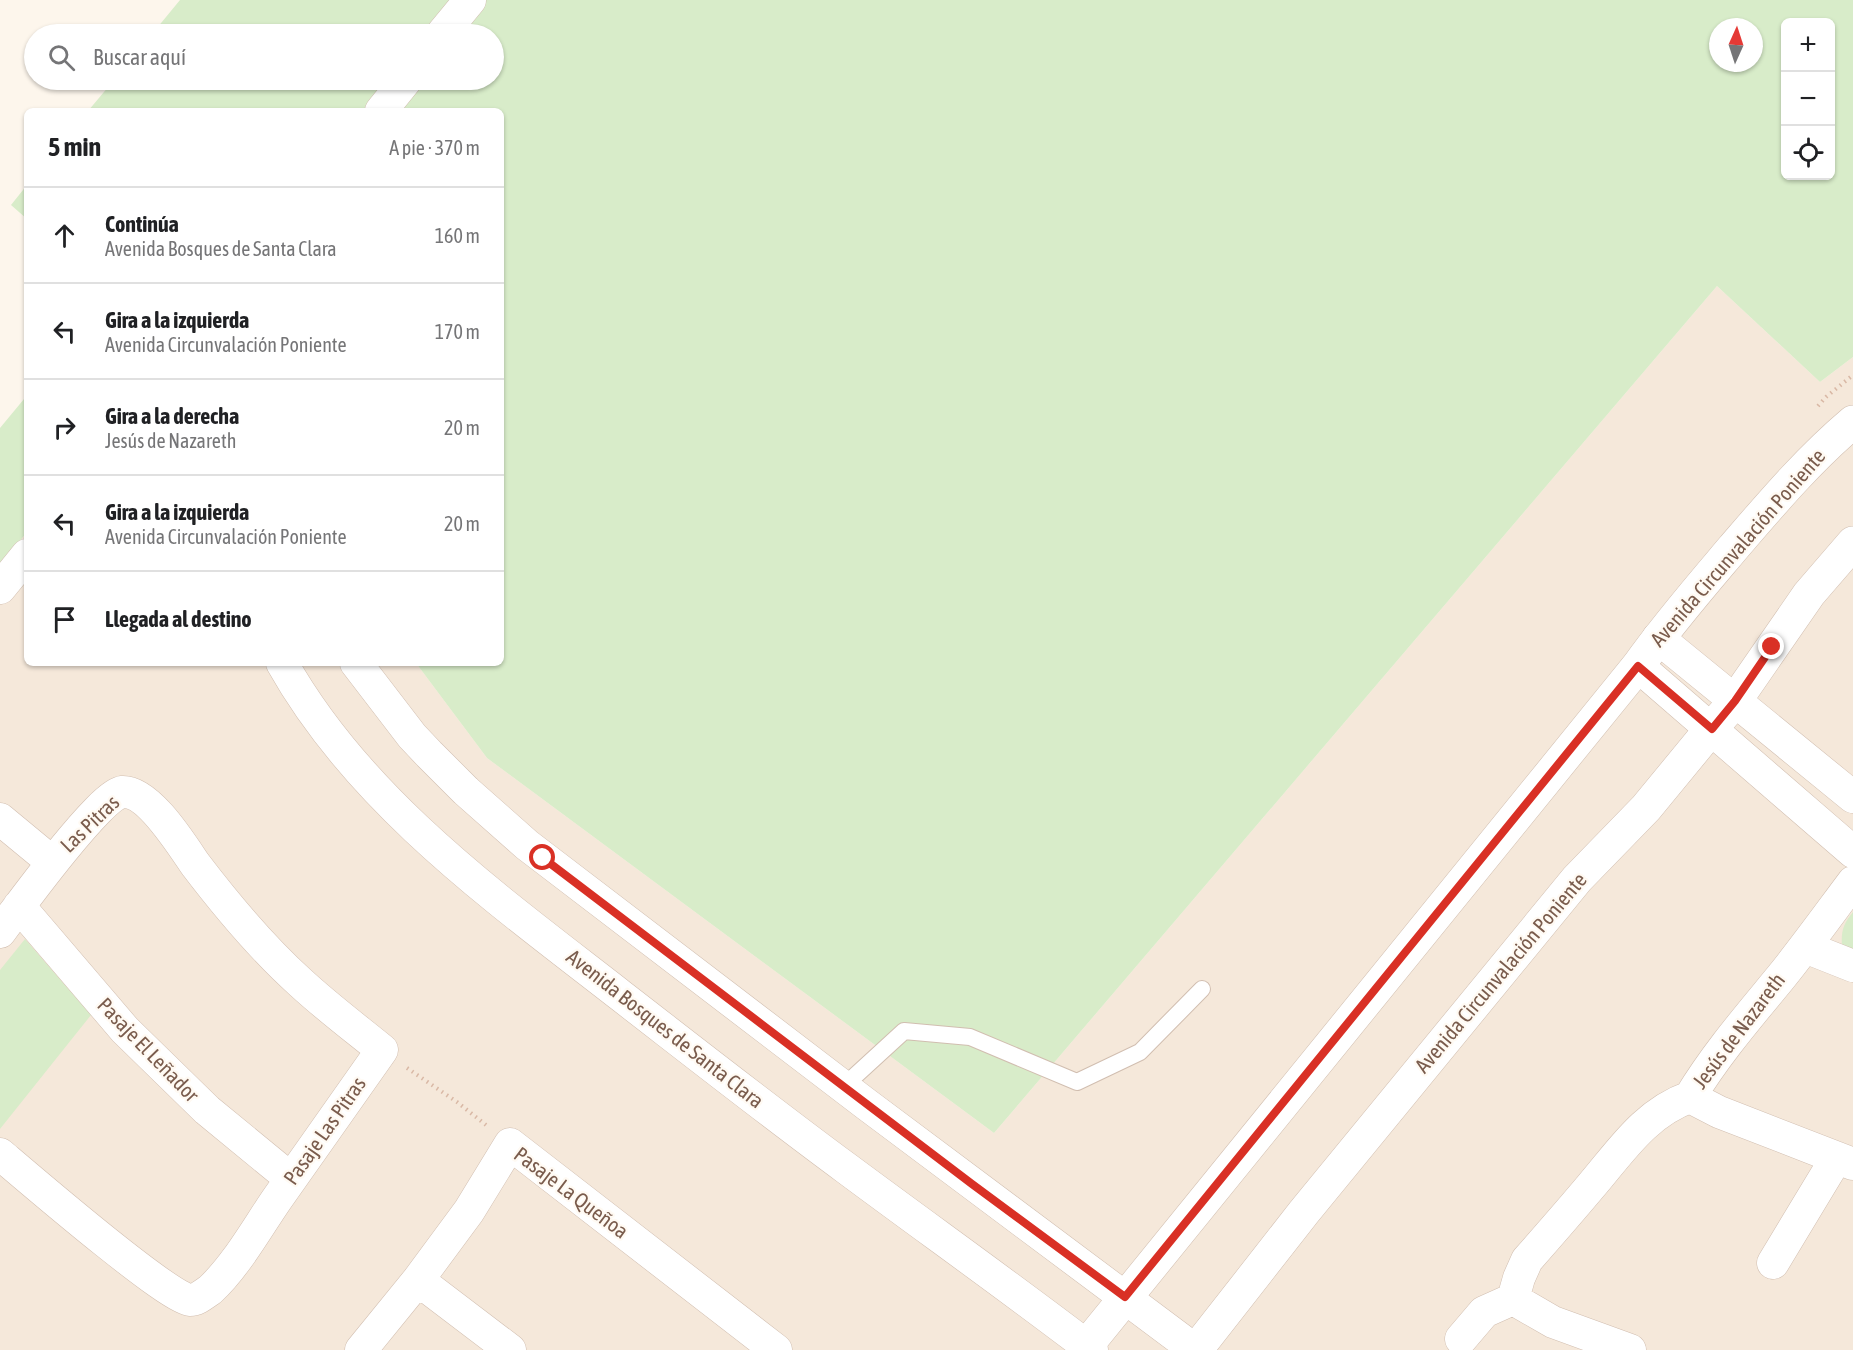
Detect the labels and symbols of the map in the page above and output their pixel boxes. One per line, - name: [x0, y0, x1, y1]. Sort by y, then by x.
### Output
- north arrow: [1709, 18, 1763, 72]
- street label: Avenida Circunvalación Poniente: [1645, 444, 1829, 651]
- route end: [1758, 633, 1784, 659]
- street label: Las Pitras: [55, 790, 123, 857]
- route start: [529, 844, 555, 870]
- street label: Avenida Circunvalación Poniente: [1410, 868, 1591, 1077]
- street label: Avenida Bosques de Santa Clara: [562, 944, 769, 1113]
- street label: Jesús de Nazareth: [1687, 968, 1789, 1093]
- street label: Pasaje El Leñador: [93, 992, 205, 1107]
- street label: Pasaje Las Pitras: [278, 1072, 370, 1189]
- street label: Pasaje La Queñoa: [510, 1142, 633, 1243]

